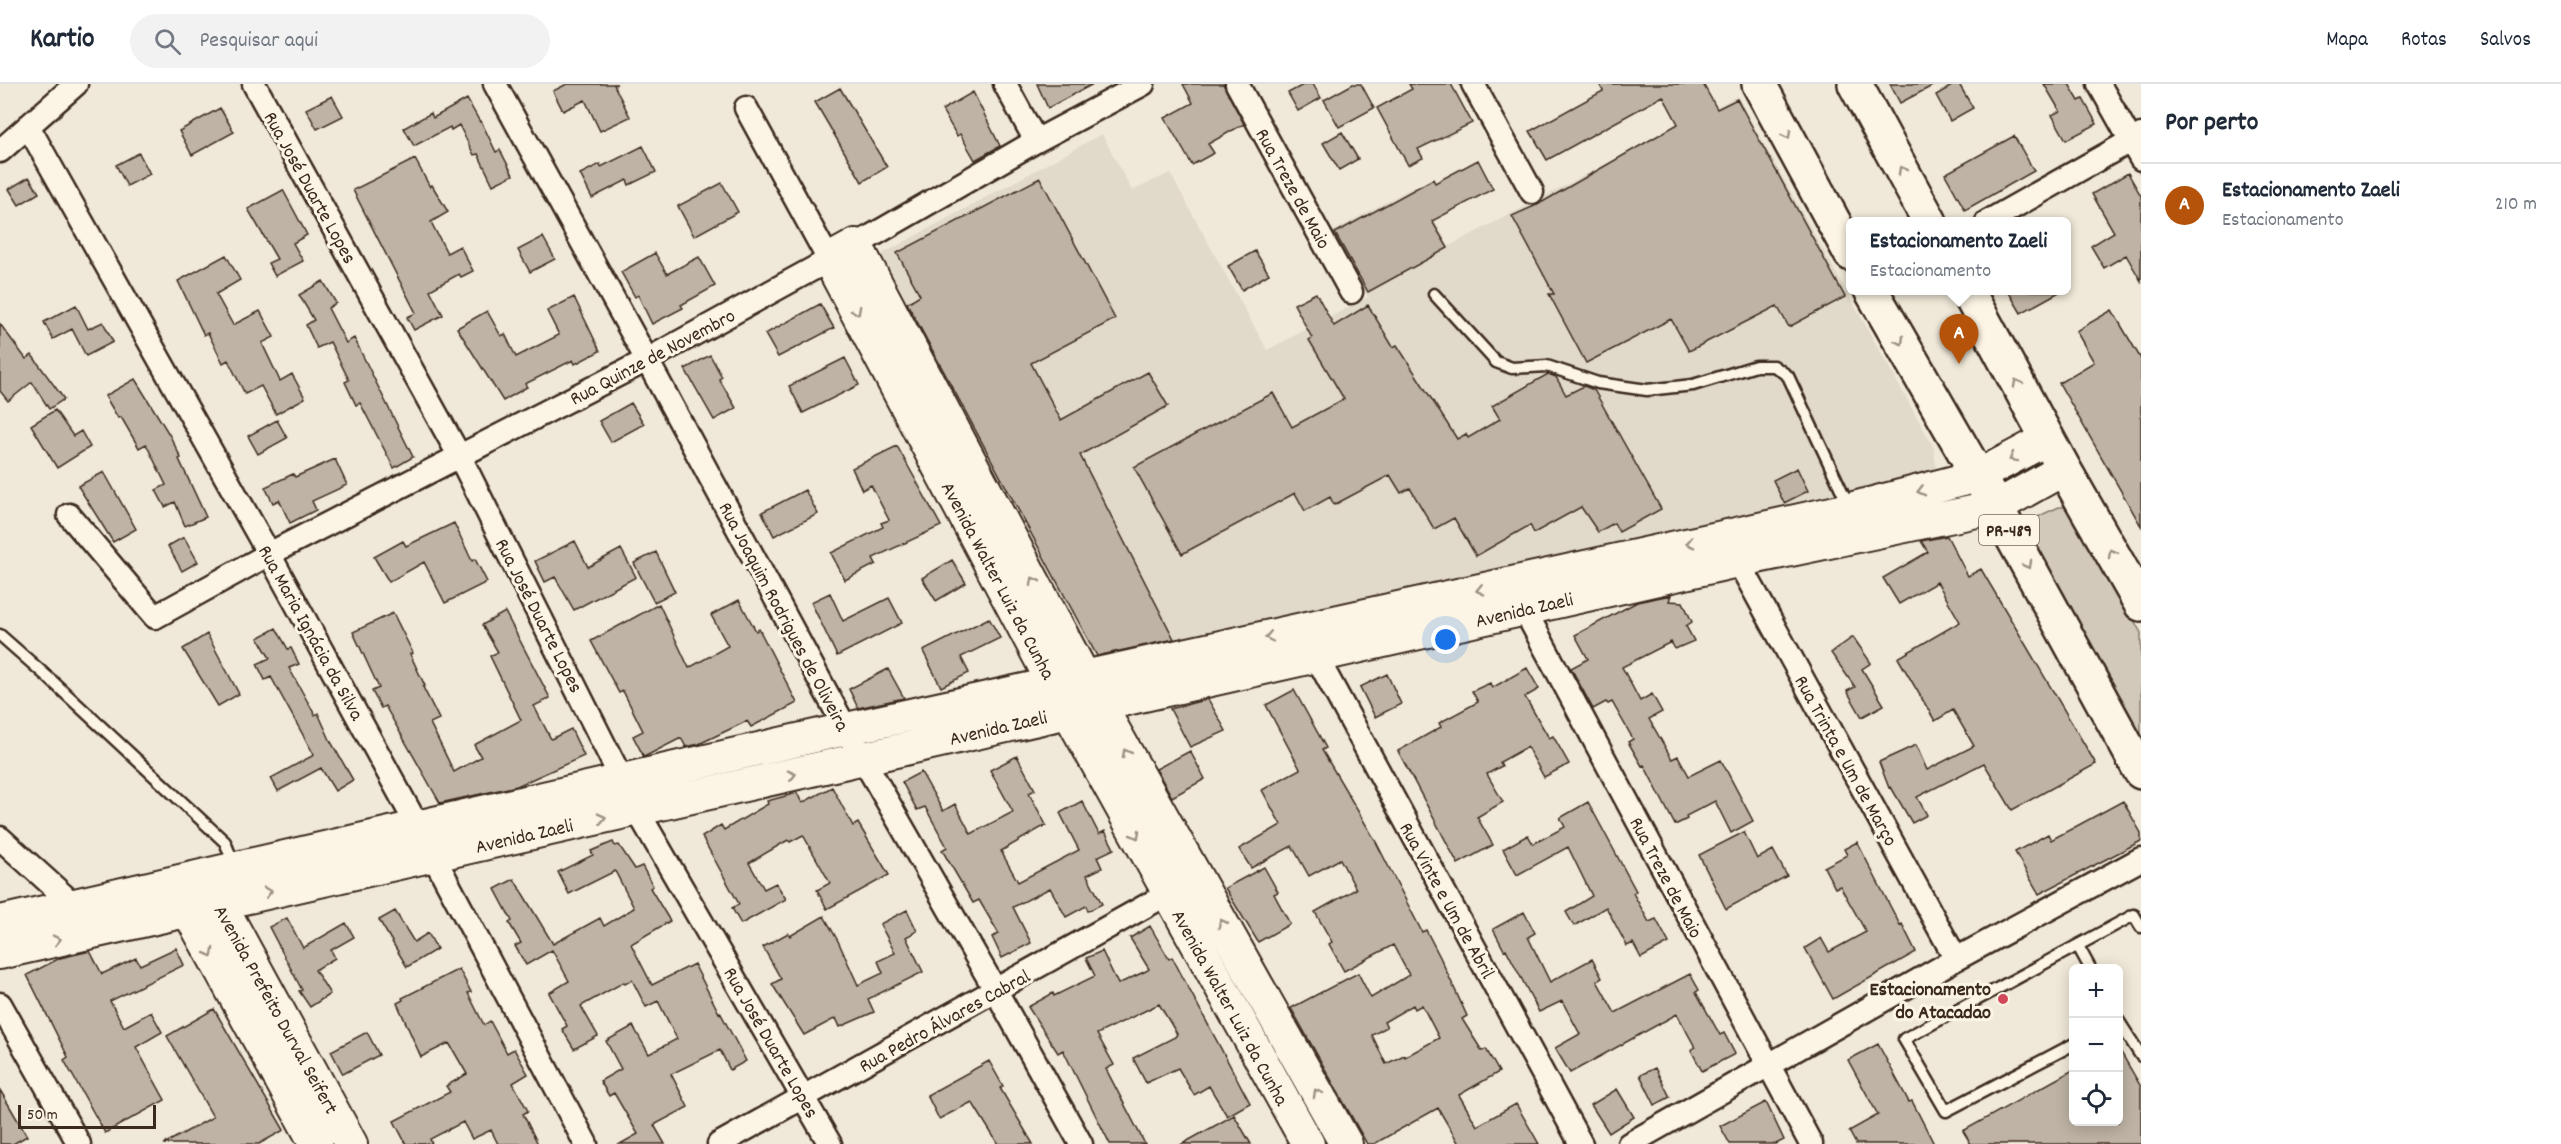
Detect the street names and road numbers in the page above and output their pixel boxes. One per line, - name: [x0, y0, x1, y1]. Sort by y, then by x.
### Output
- street label: Rua José Duarte Lopes: [255, 107, 362, 270]
- street label: Rua Treze de Maio: [1247, 124, 1336, 255]
- street label: Rua Quinze de Novembro: [566, 303, 741, 414]
- street label: Avenida Walter Luiz da Cunha: [932, 478, 1061, 686]
- street label: Rua Joaquim Rodrigues de Oliveira: [710, 498, 855, 738]
- road number: PR-489: [1979, 515, 2039, 545]
- street label: Rua José Duarte Lopes: [486, 534, 588, 699]
- street label: Rua Maria Ignácia da Silva: [249, 541, 370, 727]
- street label: Avenida Zaeli: [1473, 587, 1577, 637]
- street label: Rua Trinta e Um de Março: [1786, 671, 1903, 852]
- street label: Avenida Zaeli: [947, 705, 1051, 755]
- street label: Avenida Zaeli: [473, 813, 577, 863]
- street label: Rua Treze de Maio: [1621, 813, 1708, 944]
- street label: Rua Vinte e Um de Abril: [1391, 818, 1500, 985]
- street label: Avenida Prefeito Durval Seifert: [205, 901, 344, 1120]
- street label: Avenida Walter Luiz da Cunha: [1163, 905, 1294, 1112]
- street label: Rua José Duarte Lopes: [715, 963, 824, 1124]
- street label: Rua Pedro Álvares Cabral: [855, 964, 1036, 1081]

